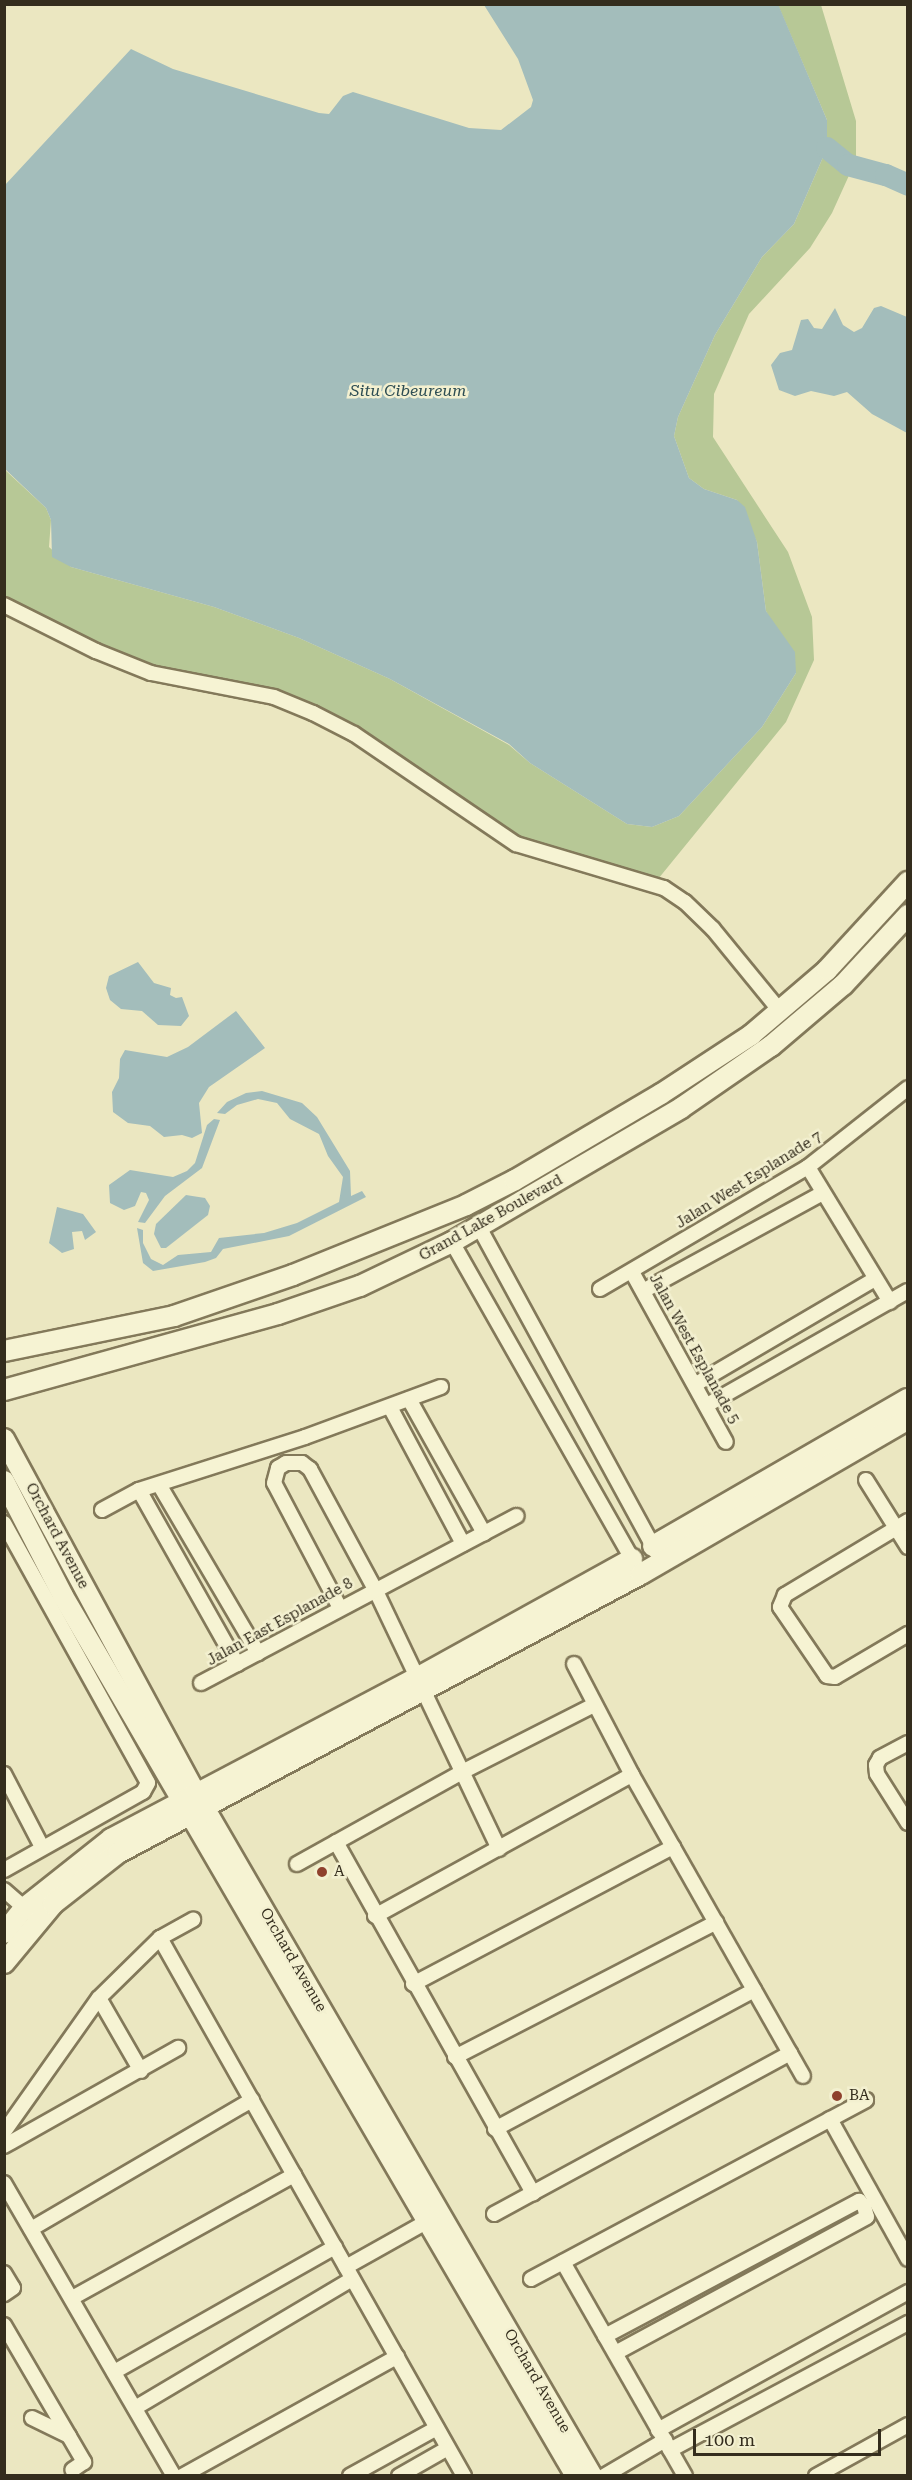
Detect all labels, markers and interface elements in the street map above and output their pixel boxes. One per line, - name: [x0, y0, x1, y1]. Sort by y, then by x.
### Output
- water label: Situ Cibeureum: [350, 381, 466, 401]
- street label: Jalan West Esplanade 7: [673, 1128, 825, 1232]
- street label: Grand Lake Boulevard: [416, 1171, 566, 1265]
- street label: Jalan West Esplanade 5: [645, 1271, 743, 1427]
- street label: Orchard Avenue: [22, 1480, 92, 1592]
- street label: Jalan East Esplanade 8: [204, 1574, 356, 1670]
- place label: A: [334, 1863, 344, 1881]
- marker: A: [315, 1865, 329, 1879]
- street label: Orchard Avenue: [256, 1905, 330, 2015]
- place label: BA: [849, 2087, 869, 2105]
- marker: BA: [830, 2089, 844, 2103]
- street label: Orchard Avenue: [500, 2326, 574, 2436]
- scale bar: [696, 2417, 884, 2455]
- text: 100 m: [704, 2429, 755, 2450]

